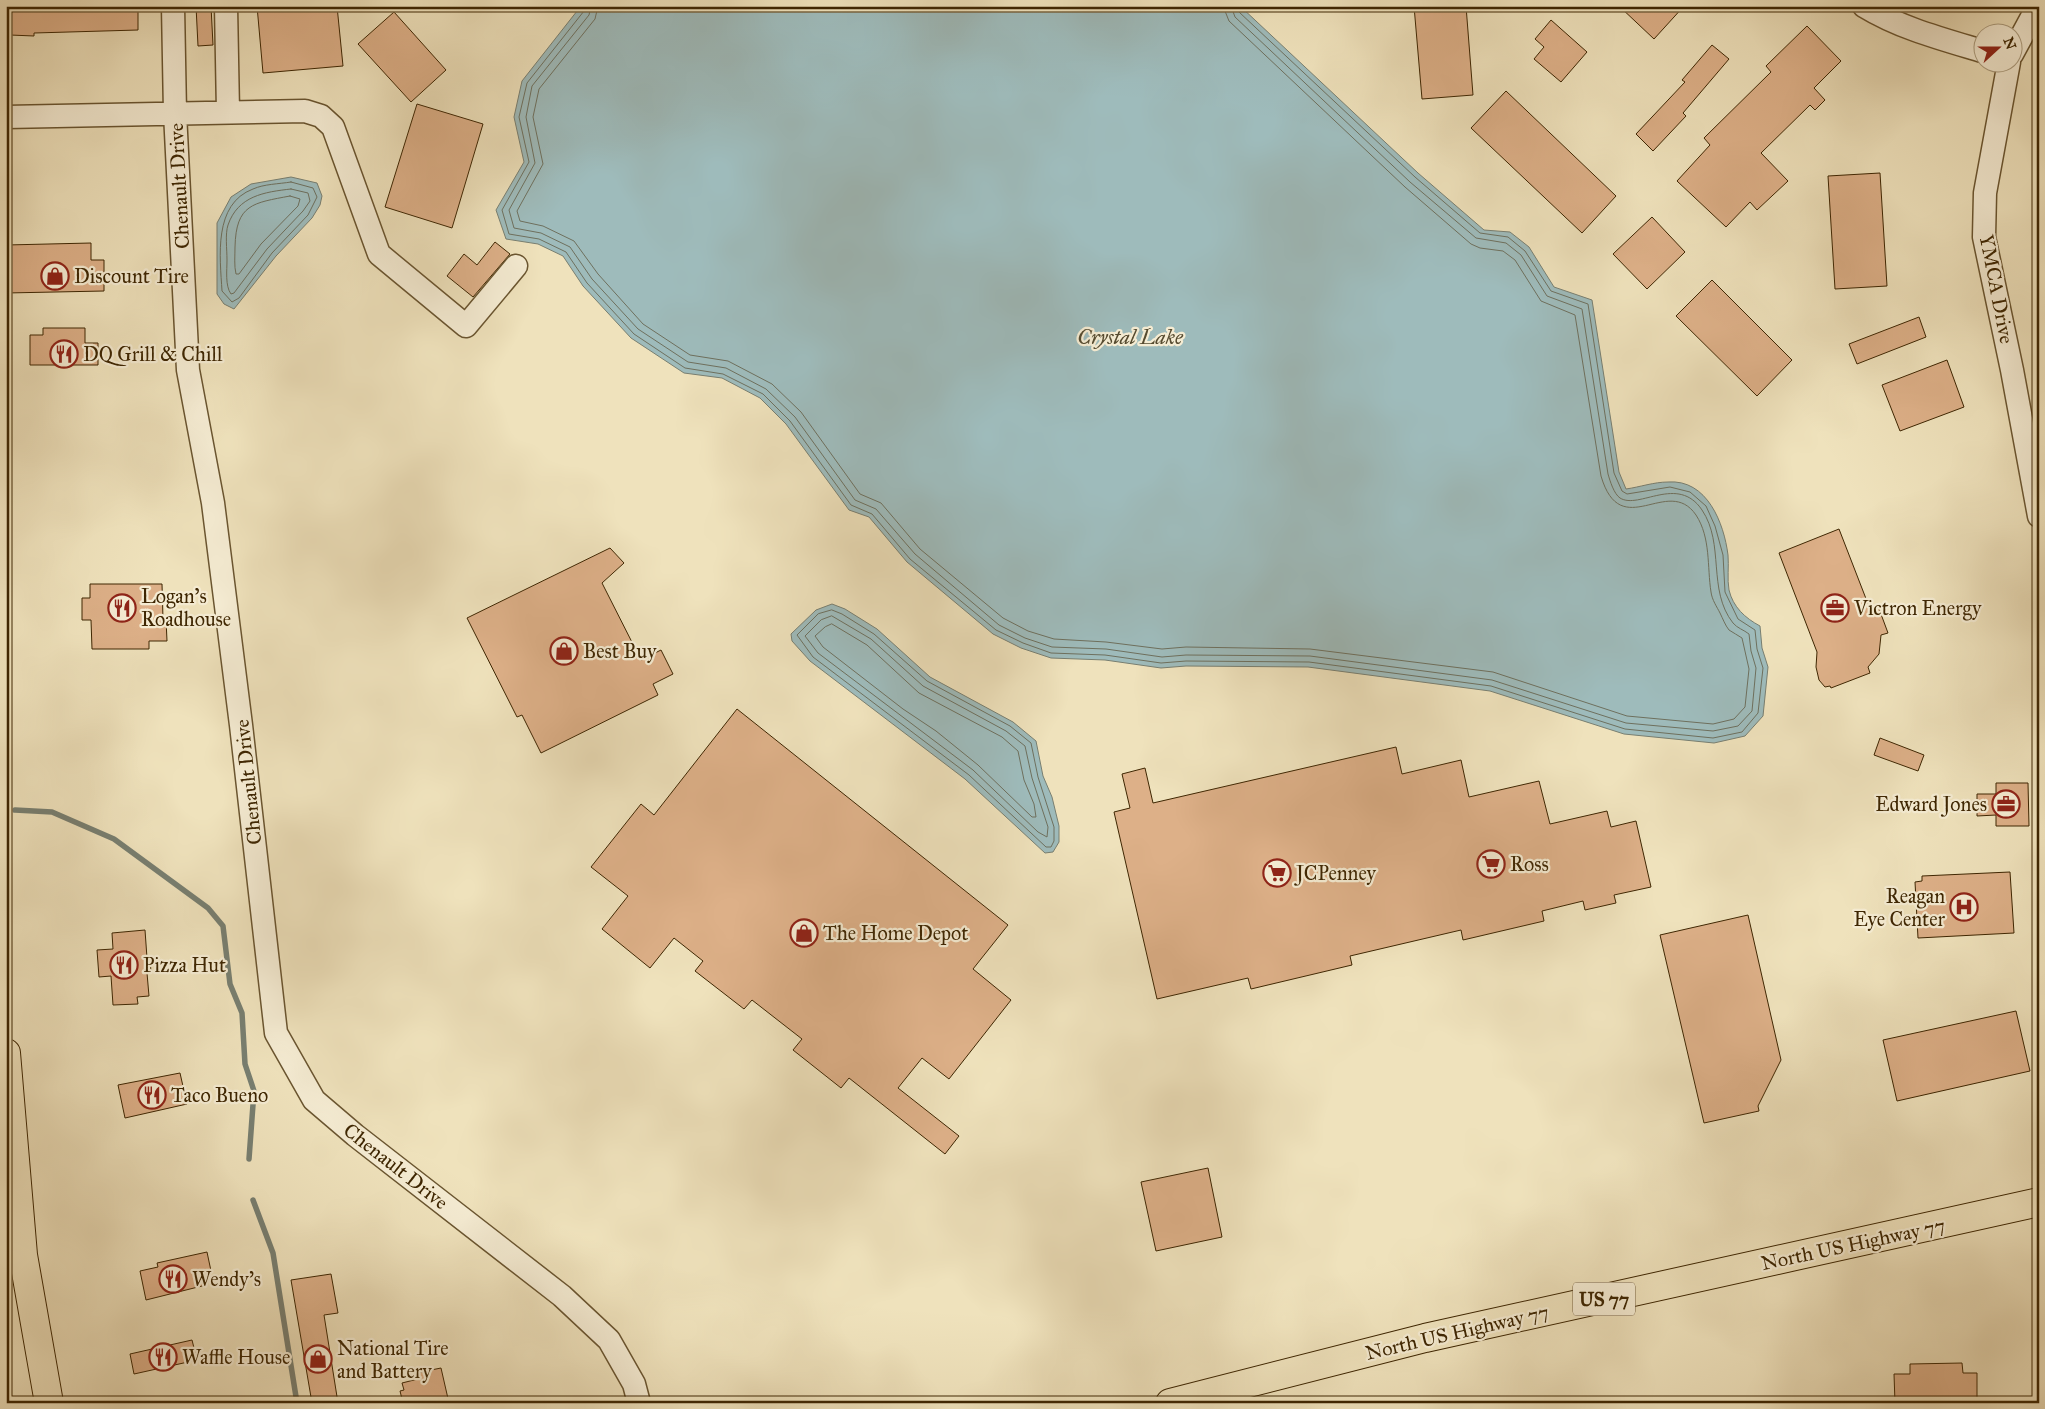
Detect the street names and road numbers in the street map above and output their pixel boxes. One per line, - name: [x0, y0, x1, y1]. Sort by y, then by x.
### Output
- street label: Chenault Drive: [164, 123, 194, 249]
- street label: YMCA Drive: [1975, 232, 2019, 346]
- street label: Chenault Drive: [229, 718, 267, 846]
- street label: Chenault Drive: [339, 1118, 453, 1214]
- street label: North US Highway 77: [1759, 1213, 1947, 1276]
- road number: US 77: [1573, 1282, 1635, 1316]
- street label: North US Highway 77: [1363, 1299, 1551, 1366]

